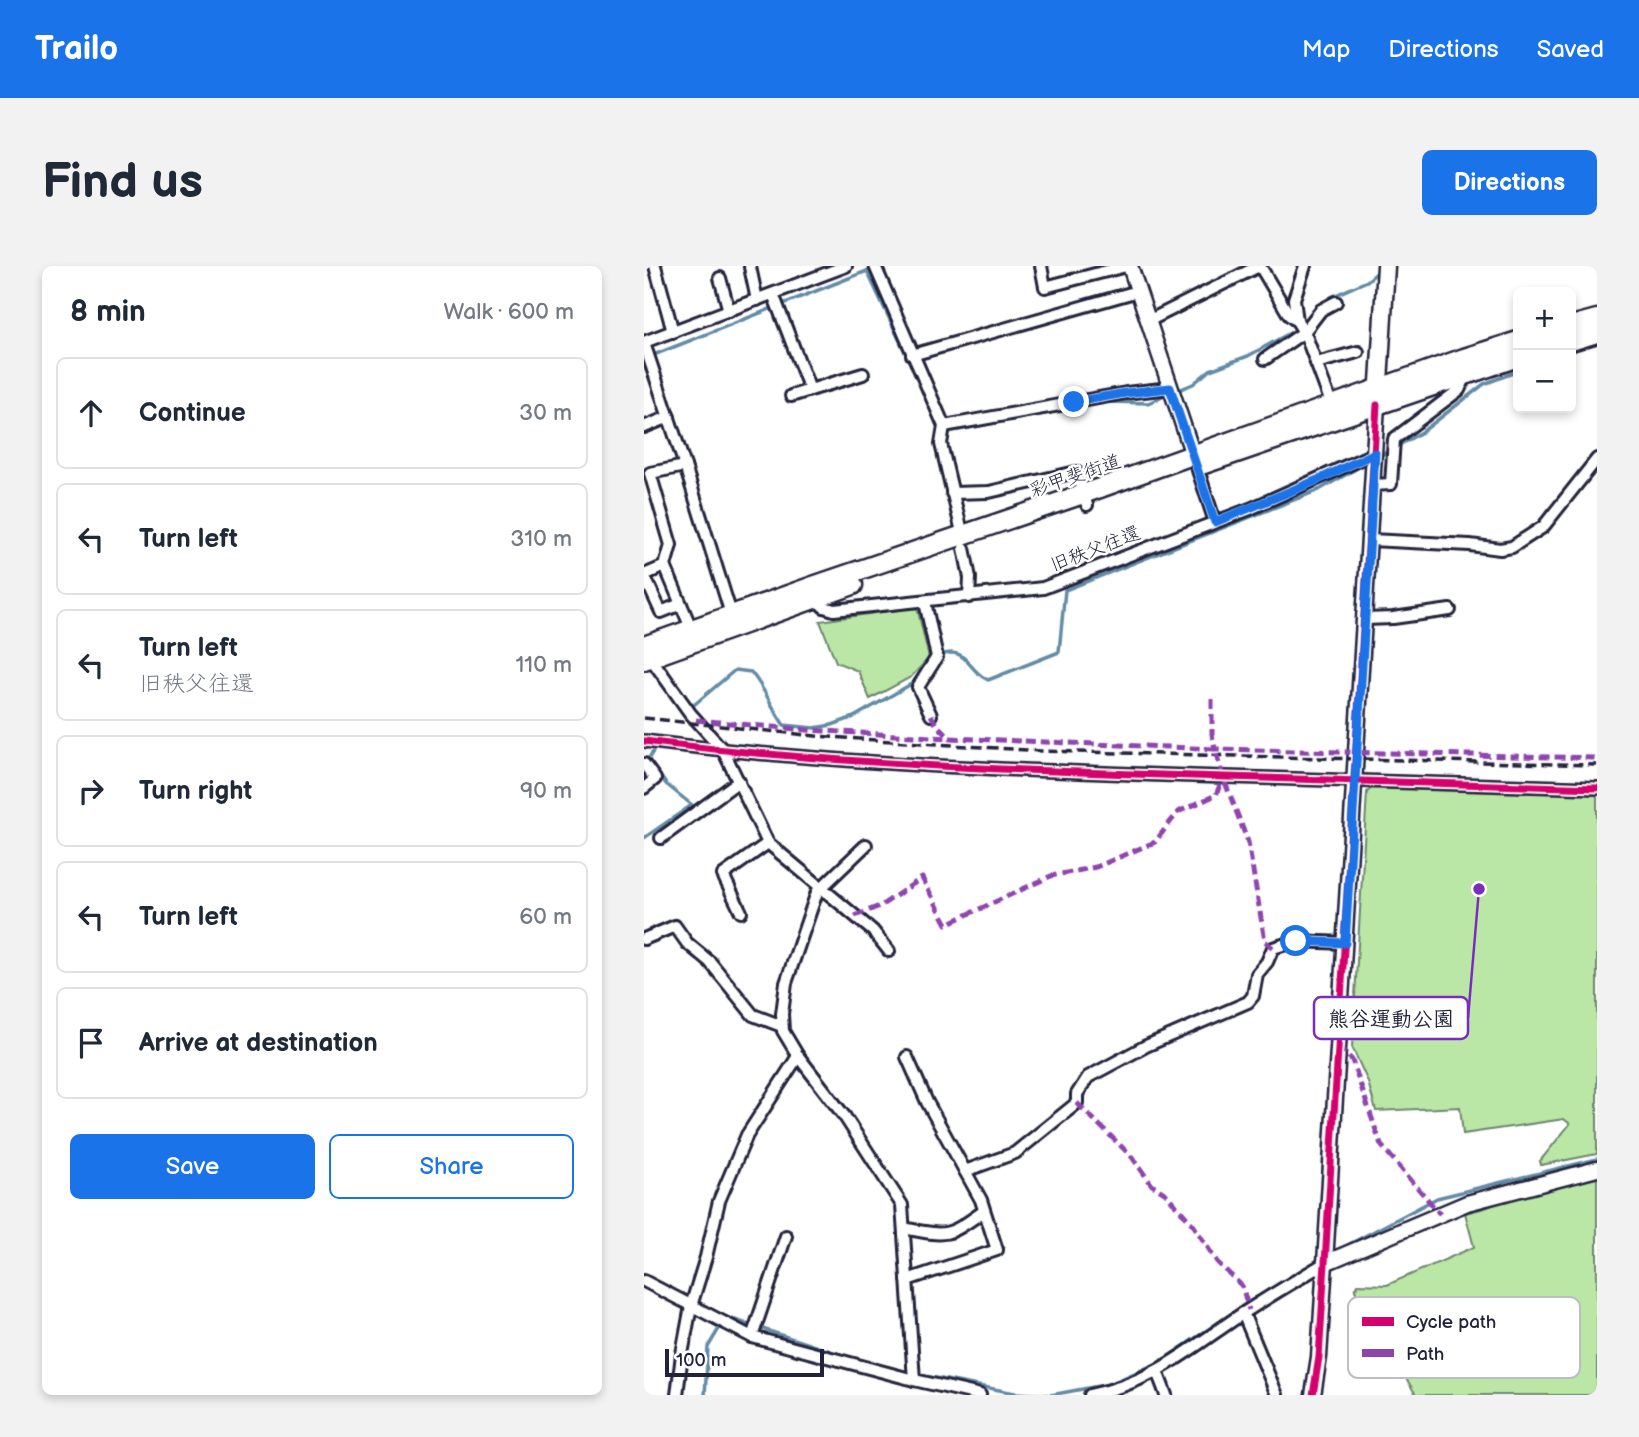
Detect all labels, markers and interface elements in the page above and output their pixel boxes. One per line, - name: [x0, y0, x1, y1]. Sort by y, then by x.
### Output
- text: Trailo: [35, 29, 118, 69]
- text: Map: [1302, 35, 1350, 64]
- text: Directions: [1388, 35, 1499, 64]
- text: Saved: [1537, 35, 1604, 64]
- button: Directions: [1422, 150, 1597, 215]
- text: Find us: [42, 153, 203, 212]
- map controls: [1513, 287, 1576, 413]
- button: +: [1513, 287, 1576, 350]
- text: 8 min: [70, 294, 146, 330]
- text: Walk · 600 m: [444, 298, 574, 326]
- button: −: [1513, 350, 1576, 413]
- route end: [1058, 386, 1089, 417]
- icon: ahead: [72, 394, 110, 432]
- text: Continue: [139, 398, 246, 429]
- text: 30 m: [519, 399, 572, 427]
- street label: 彩甲斐街道: [1027, 450, 1124, 503]
- icon: left: [72, 520, 110, 558]
- street label: 旧秩父往還: [1047, 522, 1144, 577]
- text: Turn left: [139, 524, 238, 555]
- text: 310 m: [510, 525, 572, 553]
- text: Turn left: [139, 633, 238, 664]
- icon: left: [72, 646, 110, 684]
- text: 110 m: [515, 651, 572, 679]
- text: 旧秩父往還: [139, 670, 254, 698]
- icon: right: [72, 772, 110, 810]
- text: Turn right: [139, 776, 252, 807]
- text: 90 m: [520, 777, 572, 805]
- icon: left: [72, 898, 110, 936]
- text: Turn left: [139, 902, 238, 933]
- text: 60 m: [519, 903, 572, 931]
- route start: [1280, 925, 1311, 956]
- callout: 熊谷運動公園: [1314, 997, 1468, 1039]
- text: 熊谷運動公園: [1328, 1007, 1454, 1032]
- icon: arrive: [72, 1024, 110, 1062]
- text: Arrive at destination: [139, 1028, 378, 1059]
- button: Save: [70, 1134, 315, 1199]
- button: Share: [329, 1134, 574, 1199]
- legend: [1348, 1297, 1580, 1378]
- text: Cycle path: [1406, 1311, 1496, 1334]
- text: Path: [1406, 1343, 1444, 1366]
- scale bar: [665, 1346, 824, 1378]
- text: 100 m: [676, 1349, 727, 1372]

